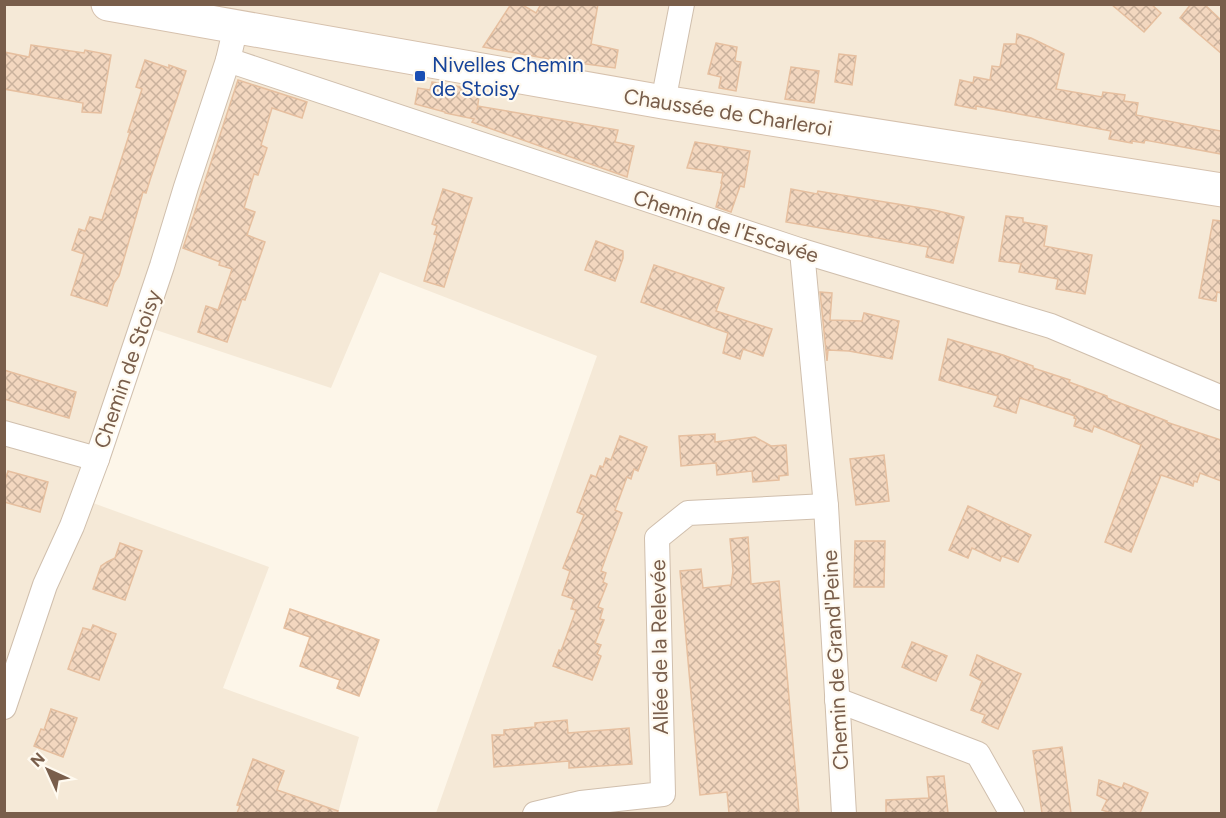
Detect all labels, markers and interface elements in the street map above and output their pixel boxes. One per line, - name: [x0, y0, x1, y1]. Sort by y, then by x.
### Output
- place label: Nivelles Chemin de Stoisy: [432, 52, 584, 101]
- marker: Nivelles Chemin de Stoisy: [413, 69, 427, 83]
- street label: Chaussée de Charleroi: [622, 83, 834, 141]
- street label: Chemin de l'Escavée: [630, 184, 822, 268]
- street label: Chemin de Stoisy: [88, 287, 166, 451]
- street label: Chemin de Grand'Peine: [817, 549, 853, 771]
- street label: Allée de la Relevée: [645, 559, 673, 735]
- north arrow: [18, 740, 78, 800]
- text: N: [27, 749, 49, 771]

